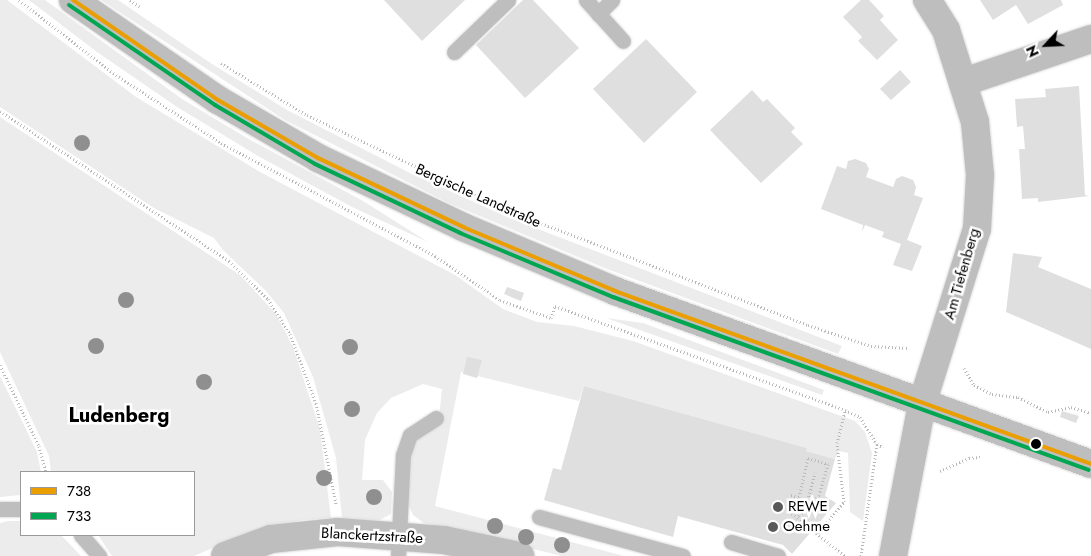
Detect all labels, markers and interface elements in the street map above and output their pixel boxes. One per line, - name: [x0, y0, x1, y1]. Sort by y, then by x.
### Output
- north arrow: [1021, 20, 1071, 70]
- text: N: [1021, 42, 1044, 61]
- street label: Bergische Landstraße: [413, 160, 543, 232]
- street label: Am Tiefenberg: [940, 226, 984, 322]
- district label: Ludenberg: [69, 403, 169, 427]
- unlabelled marker: [1031, 439, 1041, 449]
- legend: [20, 471, 195, 536]
- text: 738: [67, 480, 91, 502]
- place label: REWE: [788, 498, 828, 516]
- marker: REWE: [772, 501, 784, 513]
- text: 733: [67, 505, 91, 527]
- place label: Oehme: [783, 518, 830, 536]
- marker: Oehme: [767, 521, 779, 533]
- street label: Blanckertzstraße: [321, 524, 423, 548]

